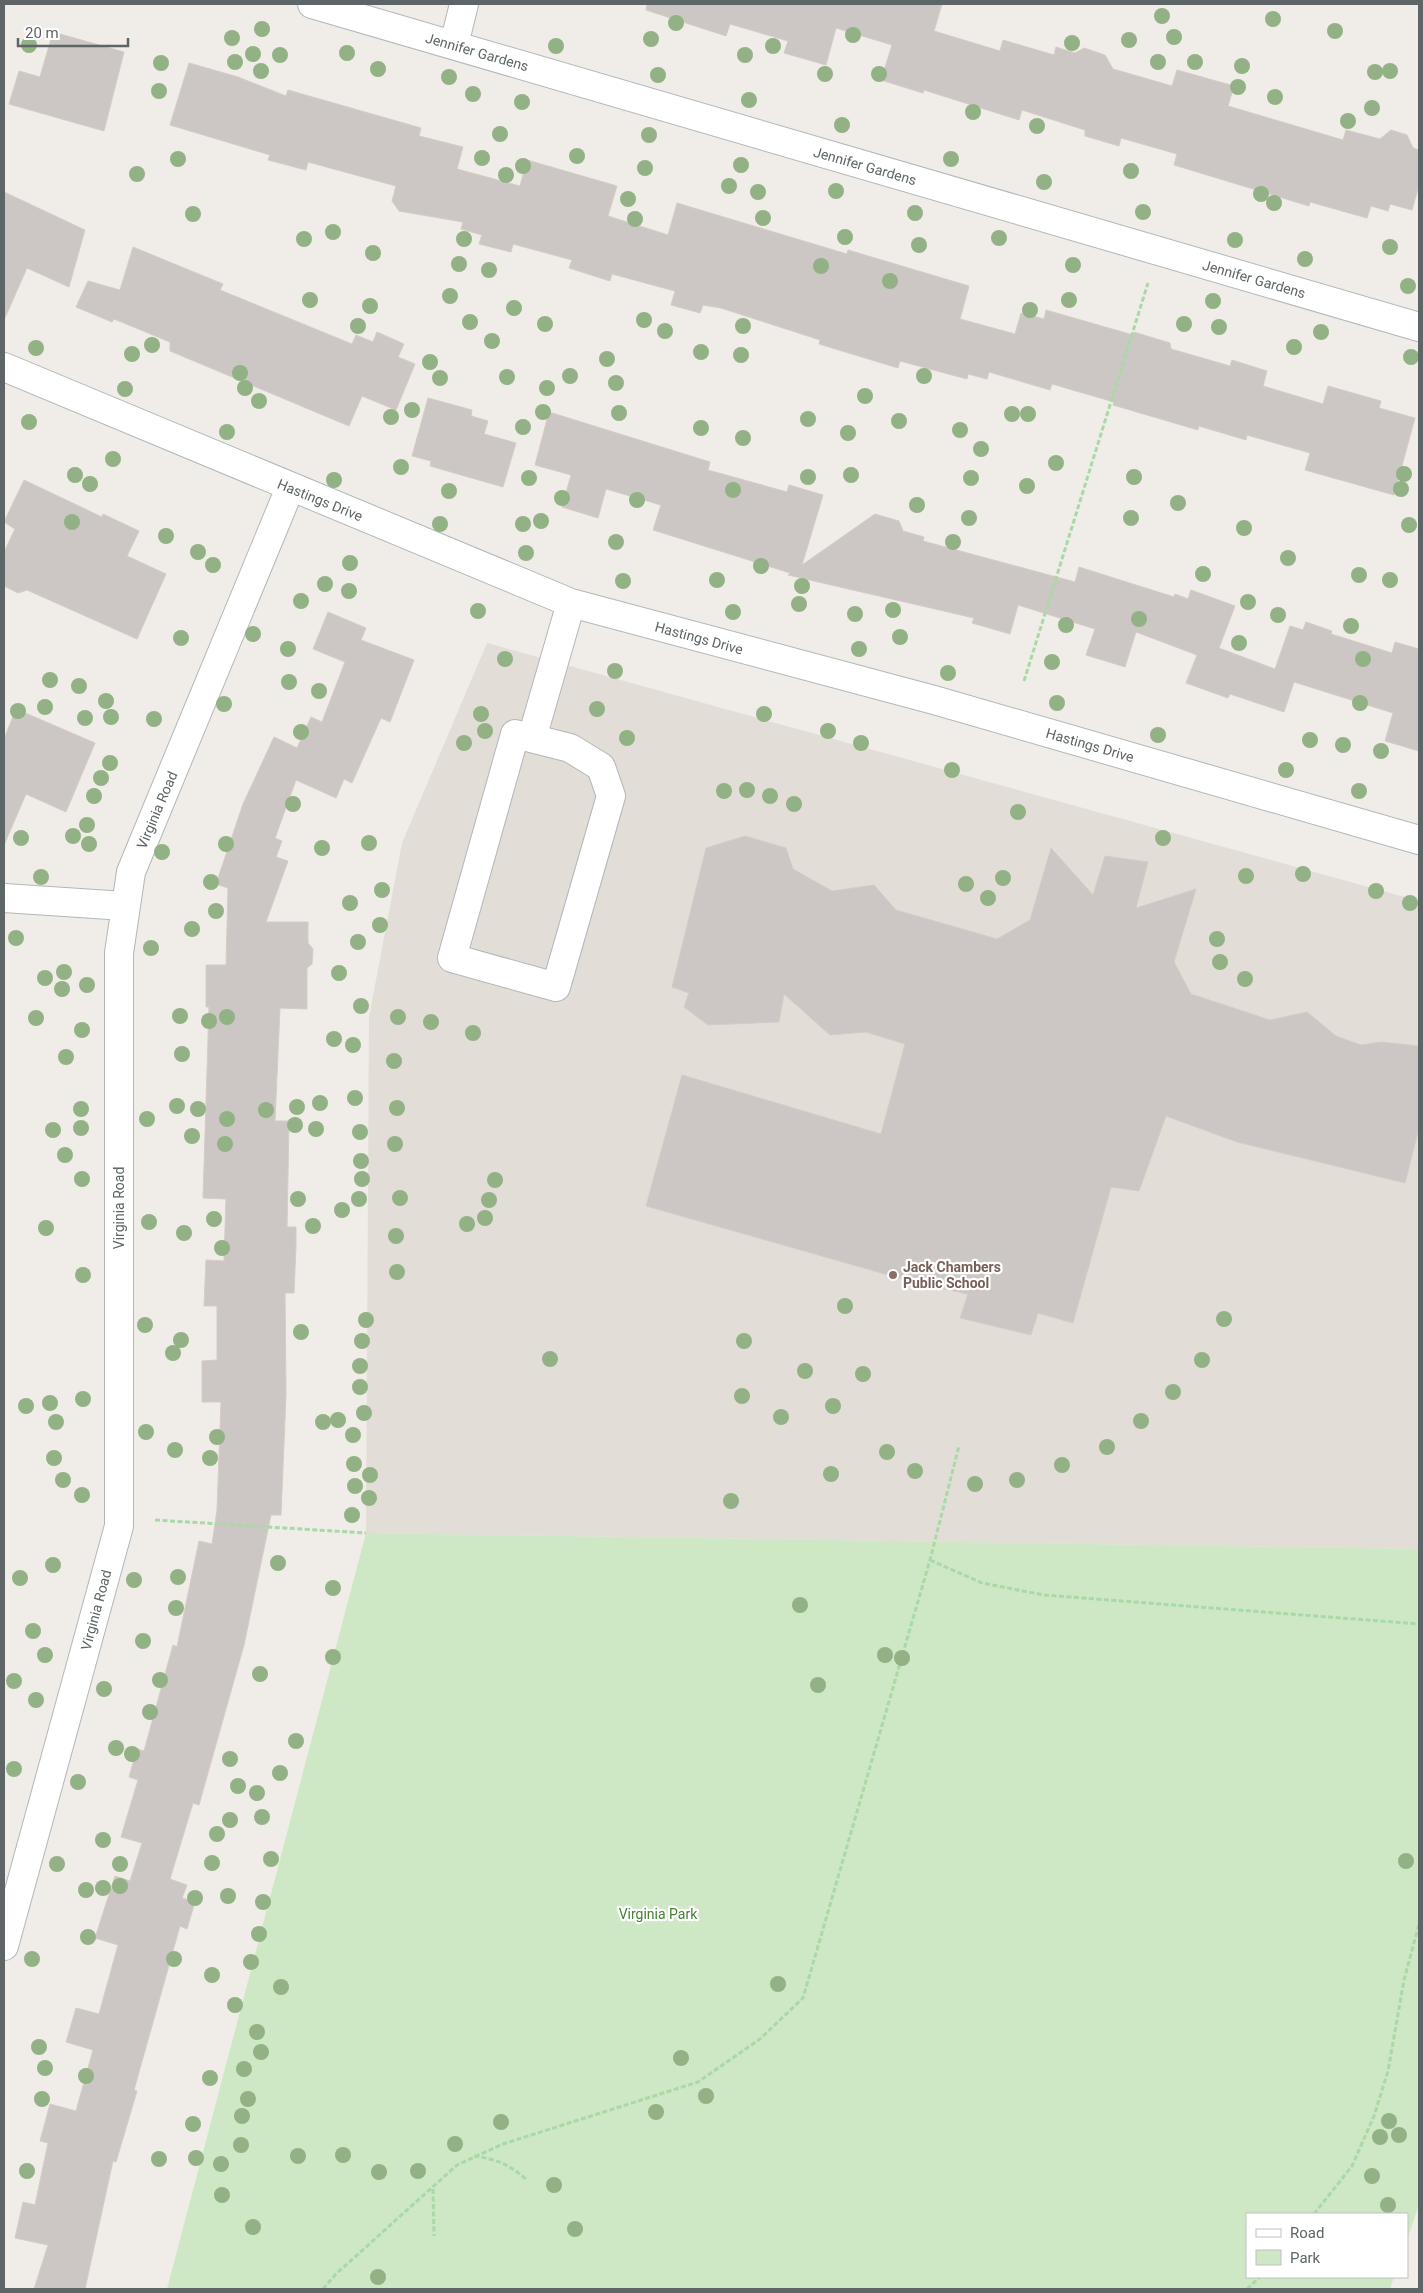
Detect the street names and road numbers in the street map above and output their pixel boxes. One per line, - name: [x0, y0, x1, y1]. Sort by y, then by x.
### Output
- street label: Jennifer Gardens: [424, 30, 530, 74]
- street label: Jennifer Gardens: [812, 144, 918, 188]
- street label: Jennifer Gardens: [1201, 257, 1307, 301]
- street label: Hastings Drive: [275, 476, 365, 524]
- street label: Hastings Drive: [653, 619, 745, 657]
- street label: Hastings Drive: [1044, 725, 1136, 765]
- street label: Virginia Road: [134, 769, 180, 851]
- street label: Virginia Road: [111, 1167, 127, 1249]
- street label: Virginia Road: [78, 1568, 114, 1652]

